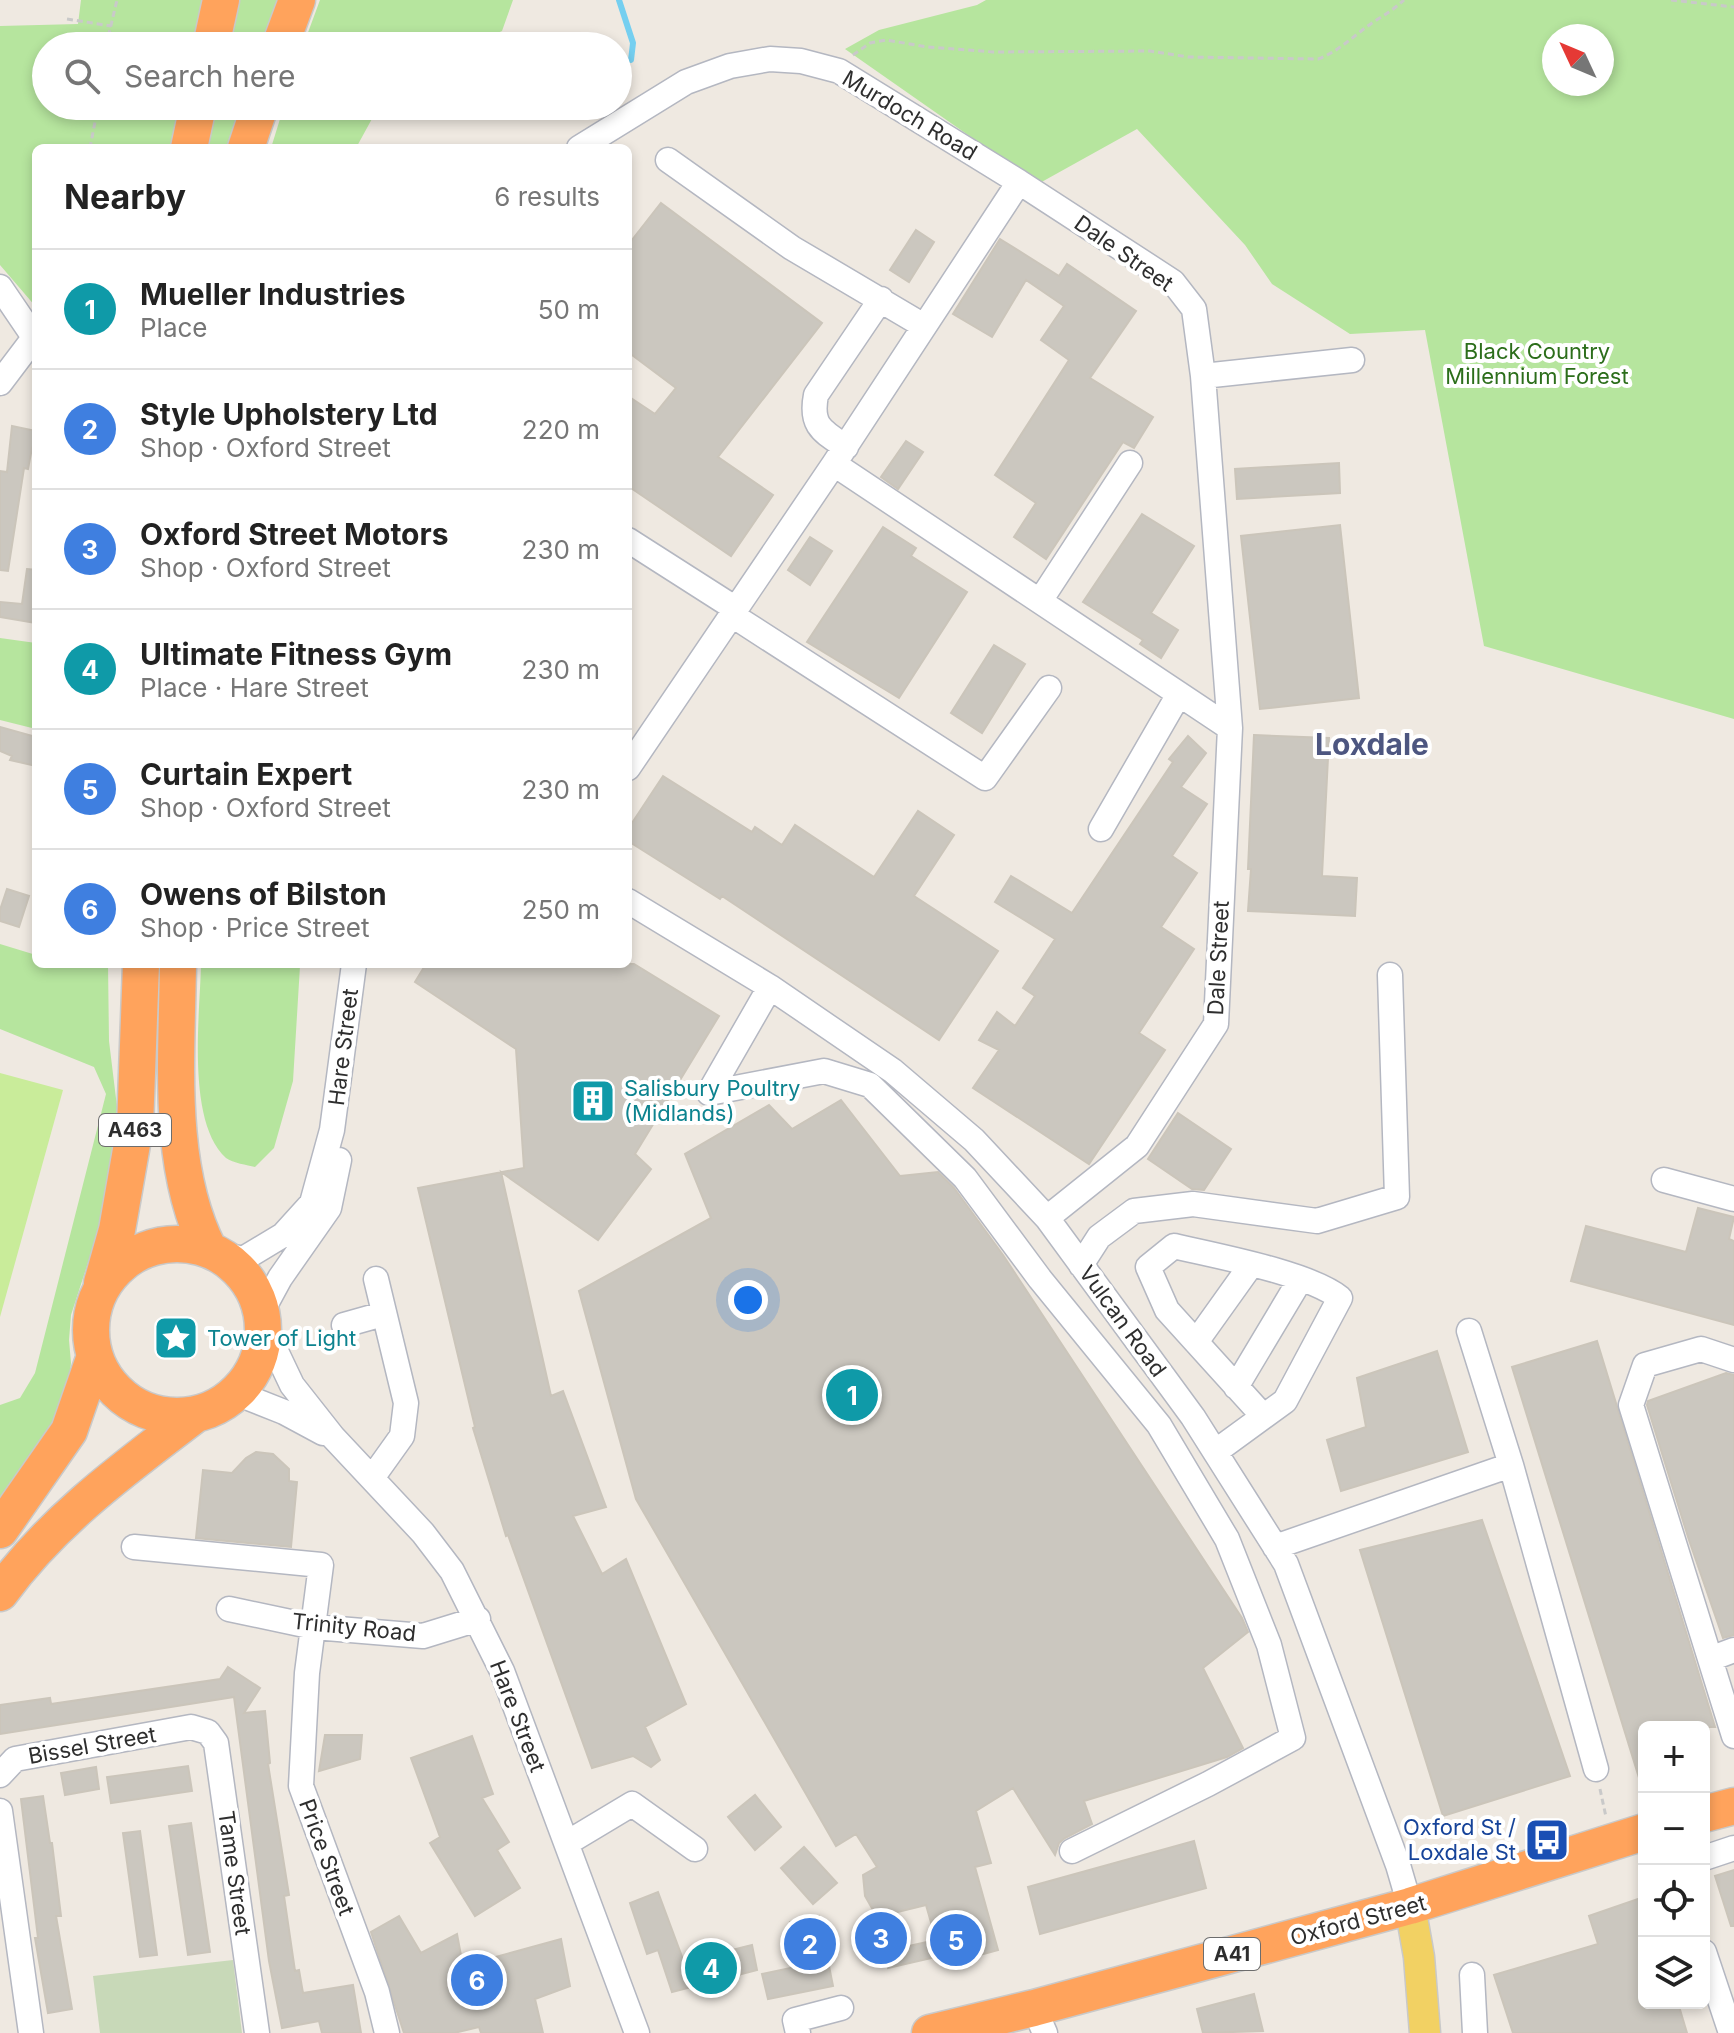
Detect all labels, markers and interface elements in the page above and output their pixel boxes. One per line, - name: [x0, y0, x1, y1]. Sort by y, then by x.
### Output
- north arrow: [1542, 24, 1614, 96]
- search box: [32, 32, 632, 120]
- icon: search: [60, 54, 104, 98]
- text: Search here: [124, 58, 296, 94]
- street label: Murdoch Road: [838, 65, 982, 165]
- text: Nearby: [64, 176, 186, 217]
- text: 6 results: [494, 181, 600, 212]
- street label: Dale Street: [1070, 209, 1178, 297]
- text: Mueller Industries: [140, 276, 406, 312]
- text: 1: [84, 294, 96, 325]
- text: 50 m: [538, 294, 600, 325]
- text: Place: [140, 312, 208, 343]
- park label: Black Country Millennium Forest: [1445, 338, 1629, 389]
- text: Style Upholstery Ltd: [140, 396, 438, 432]
- text: 2: [82, 414, 98, 445]
- text: 220 m: [522, 414, 600, 445]
- text: Shop · Oxford Street: [140, 432, 391, 463]
- text: Oxford Street Motors: [140, 516, 449, 552]
- text: 3: [82, 534, 98, 565]
- text: 230 m: [522, 534, 600, 565]
- text: Shop · Oxford Street: [140, 552, 391, 583]
- text: Ultimate Fitness Gym: [140, 636, 452, 672]
- text: 4: [81, 654, 99, 685]
- text: 230 m: [522, 654, 600, 685]
- text: Place · Hare Street: [140, 672, 369, 703]
- district label: Loxdale: [1315, 726, 1429, 762]
- text: Curtain Expert: [140, 756, 352, 792]
- text: 5: [82, 774, 98, 805]
- text: 230 m: [522, 774, 600, 805]
- text: Shop · Oxford Street: [140, 792, 391, 823]
- text: Owens of Bilston: [140, 876, 387, 912]
- text: 6: [82, 894, 98, 925]
- text: 250 m: [522, 894, 600, 925]
- street label: Dale Street: [1202, 900, 1234, 1016]
- text: Shop · Price Street: [140, 912, 369, 943]
- street label: Hare Street: [323, 987, 363, 1107]
- place label: Salisbury Poultry (Midlands): [624, 1075, 800, 1126]
- building icon: Salisbury Poultry (Midlands): [569, 1077, 617, 1125]
- road number: A463: [99, 1114, 171, 1146]
- street label: Vulcan Road: [1074, 1260, 1172, 1382]
- your location: [728, 1280, 768, 1320]
- place icon: Tower of Light: [152, 1314, 200, 1362]
- place label: Tower of Light: [207, 1325, 356, 1351]
- pin: 1: [826, 1365, 878, 1425]
- street label: Trinity Road: [291, 1608, 417, 1646]
- street label: Hare Street: [485, 1656, 551, 1776]
- street label: Bissel Street: [26, 1721, 158, 1769]
- map controls: [1638, 1721, 1710, 2009]
- button: +: [1638, 1721, 1710, 1793]
- button: −: [1638, 1793, 1710, 1865]
- street label: Price Street: [294, 1795, 360, 1919]
- street label: Tame Street: [213, 1809, 257, 1937]
- place label: Oxford St / Loxdale St: [1403, 1814, 1516, 1865]
- bus stop icon: Oxford St / Loxdale St: [1523, 1816, 1571, 1864]
- button: locate: [1638, 1865, 1710, 1937]
- street label: Oxford Street: [1287, 1889, 1429, 1951]
- pin: 3: [855, 1908, 907, 1968]
- pin: 5: [930, 1910, 982, 1970]
- pin: 2: [784, 1914, 836, 1974]
- button: layers: [1638, 1937, 1710, 2009]
- pin: 4: [685, 1938, 737, 1998]
- road number: A41: [1204, 1938, 1260, 1970]
- pin: 6: [451, 1950, 503, 2010]

